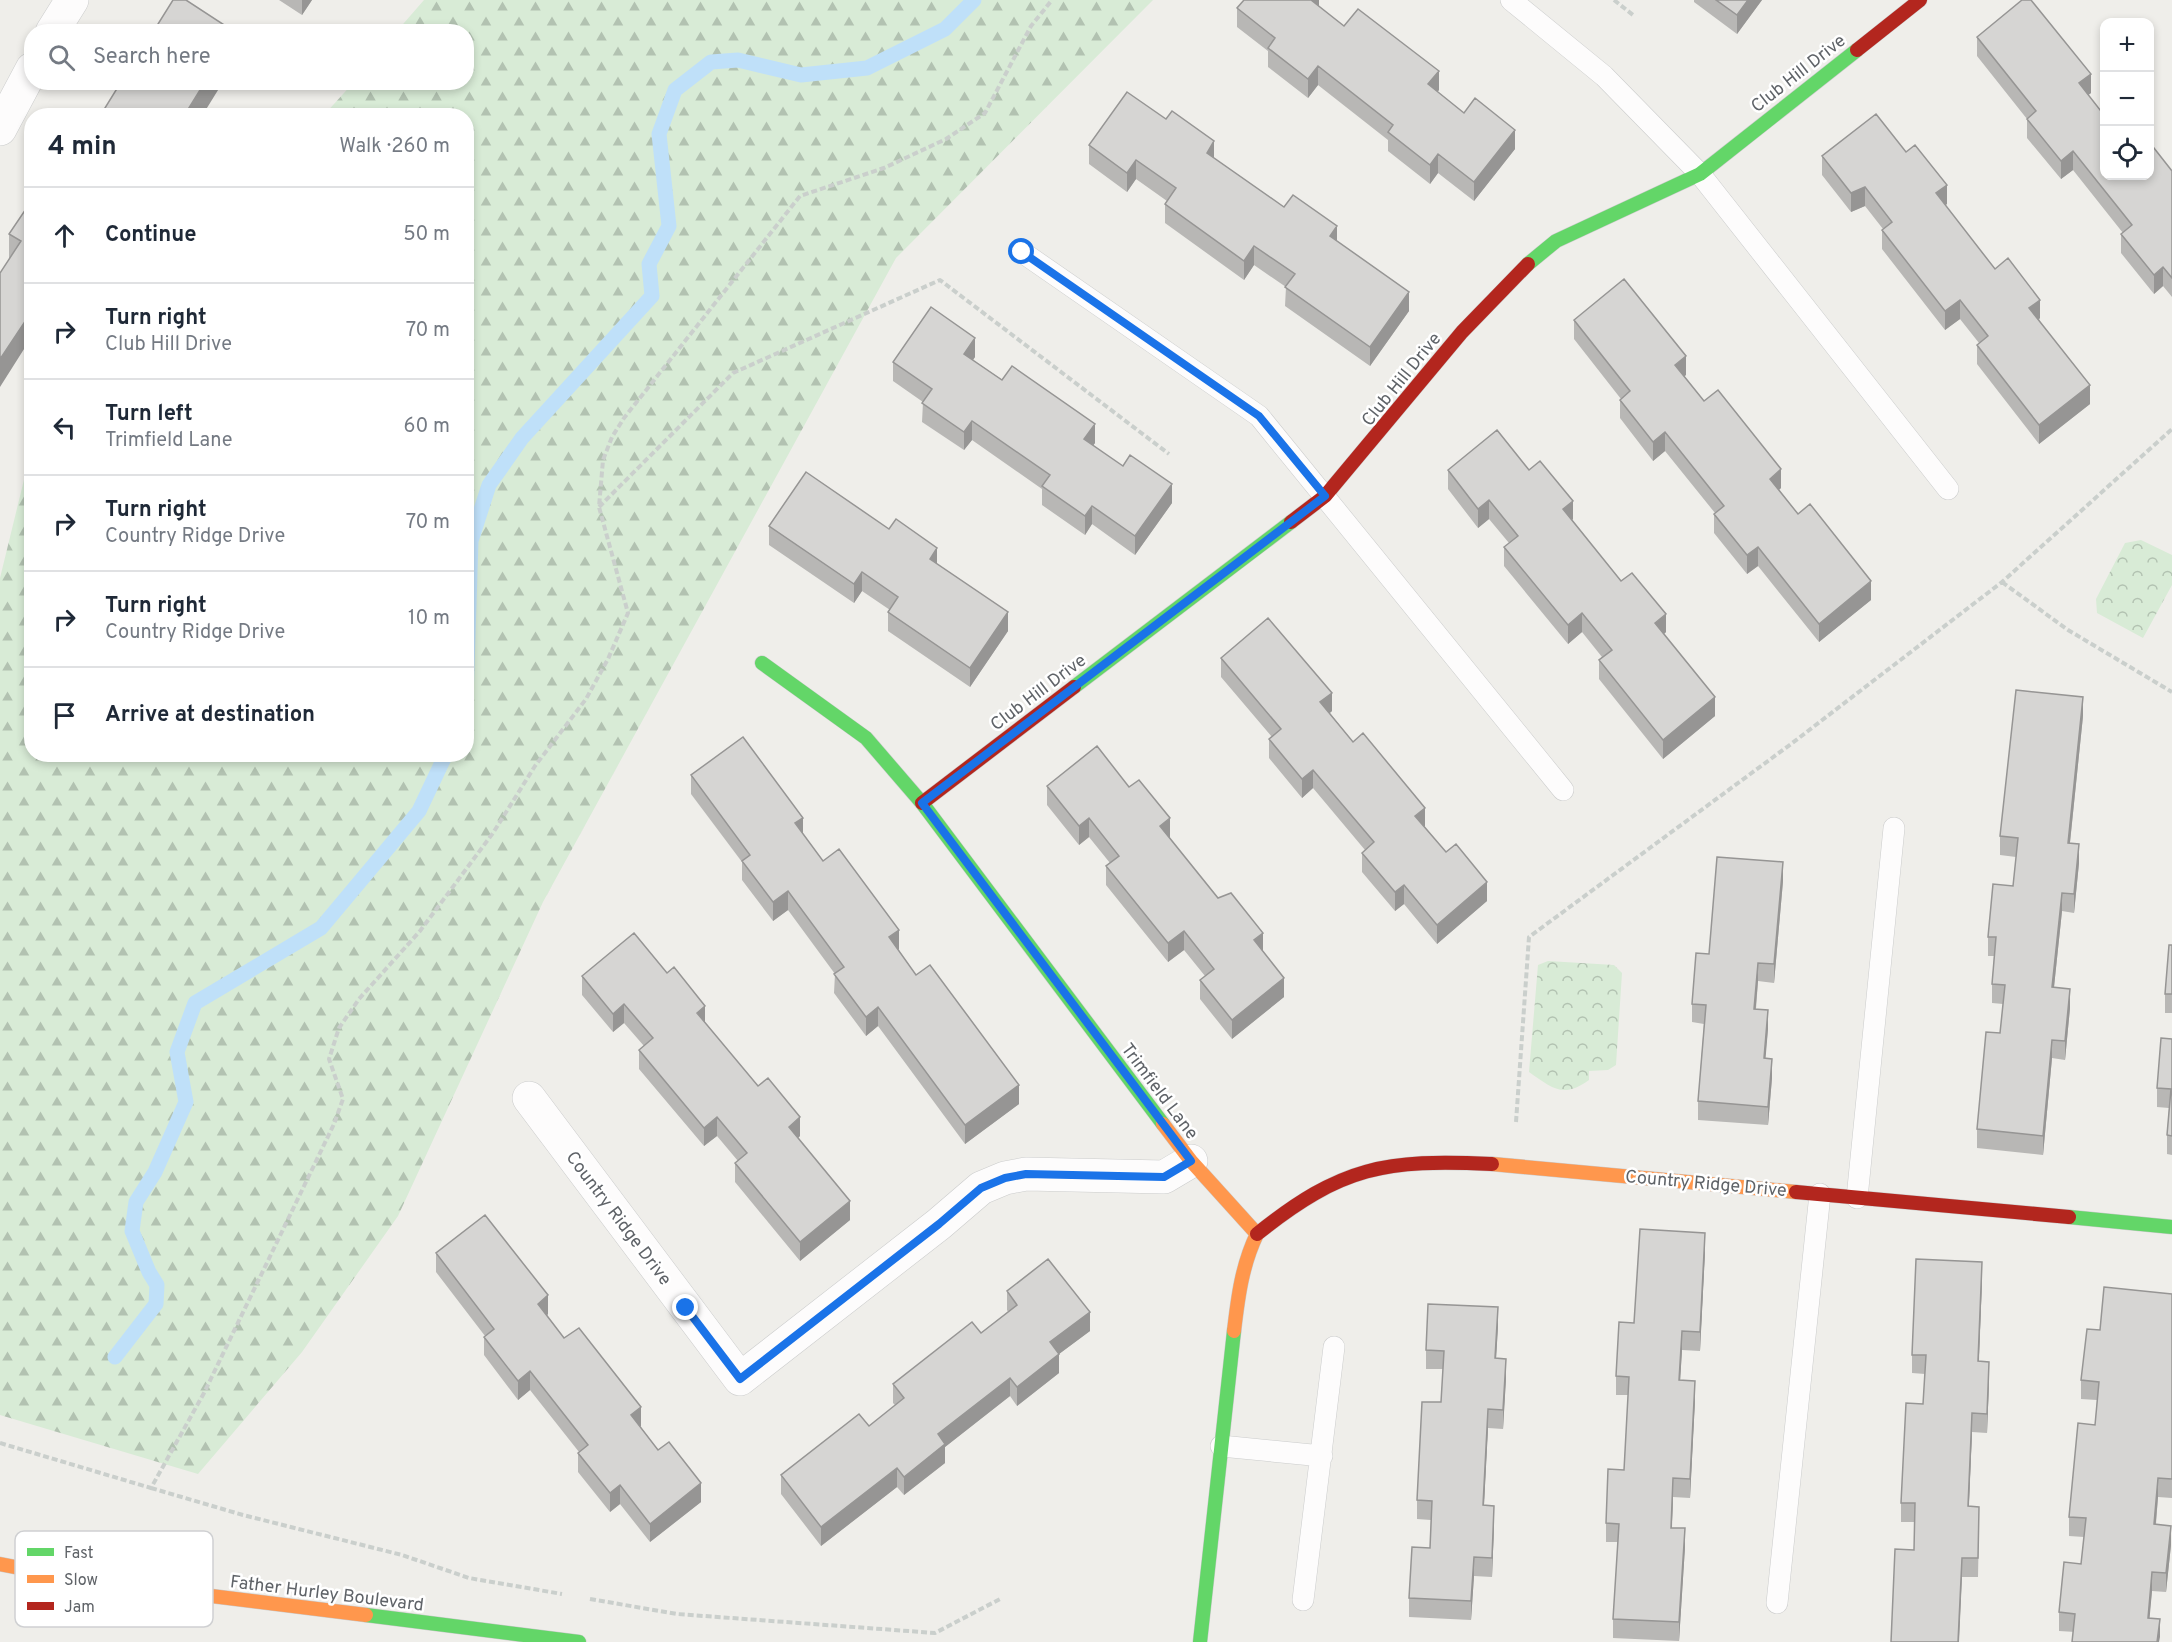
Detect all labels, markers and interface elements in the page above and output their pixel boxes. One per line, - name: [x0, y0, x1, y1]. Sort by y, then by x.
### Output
- map controls: [2100, 18, 2154, 180]
- button: +: [2100, 18, 2154, 72]
- search box: [24, 24, 474, 90]
- street label: Club Hill Drive: [1747, 30, 1851, 118]
- icon: search: [45, 41, 78, 74]
- text: Search here: [93, 44, 211, 71]
- button: −: [2100, 72, 2154, 126]
- button: locate: [2100, 126, 2154, 180]
- text: 4 min: [48, 131, 117, 164]
- text: Walk · 260 m: [339, 134, 450, 160]
- icon: ahead: [48, 219, 81, 252]
- text: Continue: [105, 222, 196, 249]
- text: 50 m: [403, 222, 450, 248]
- route start: [1008, 238, 1034, 264]
- text: Turn right: [105, 305, 207, 332]
- icon: right: [48, 315, 81, 348]
- text: 70 m: [406, 318, 450, 344]
- street label: Club Hill Drive: [1357, 328, 1447, 432]
- text: Club Hill Drive: [105, 332, 232, 358]
- text: Turn left: [105, 401, 193, 428]
- icon: left: [48, 411, 81, 444]
- text: 60 m: [404, 414, 450, 440]
- text: Trimfield Lane: [105, 428, 233, 454]
- text: Turn right: [105, 497, 207, 524]
- icon: right: [48, 507, 81, 540]
- text: 70 m: [406, 510, 450, 536]
- text: Country Ridge Drive: [105, 524, 285, 550]
- text: Turn right: [105, 593, 207, 620]
- icon: right: [48, 603, 81, 636]
- text: 10 m: [408, 606, 450, 632]
- text: Country Ridge Drive: [105, 620, 285, 646]
- street label: Club Hill Drive: [986, 650, 1091, 737]
- icon: arrive: [48, 699, 81, 732]
- text: Arrive at destination: [105, 702, 315, 729]
- street label: Trimfield Lane: [1115, 1039, 1203, 1145]
- street label: Country Ridge Drive: [560, 1147, 676, 1291]
- street label: Country Ridge Drive: [1624, 1166, 1788, 1203]
- route end: [672, 1294, 698, 1320]
- legend: [15, 1531, 213, 1627]
- text: Fast: [64, 1544, 94, 1564]
- text: Slow: [64, 1571, 98, 1591]
- street label: Father Hurley Boulevard: [229, 1571, 425, 1618]
- text: Jam: [64, 1598, 95, 1618]

